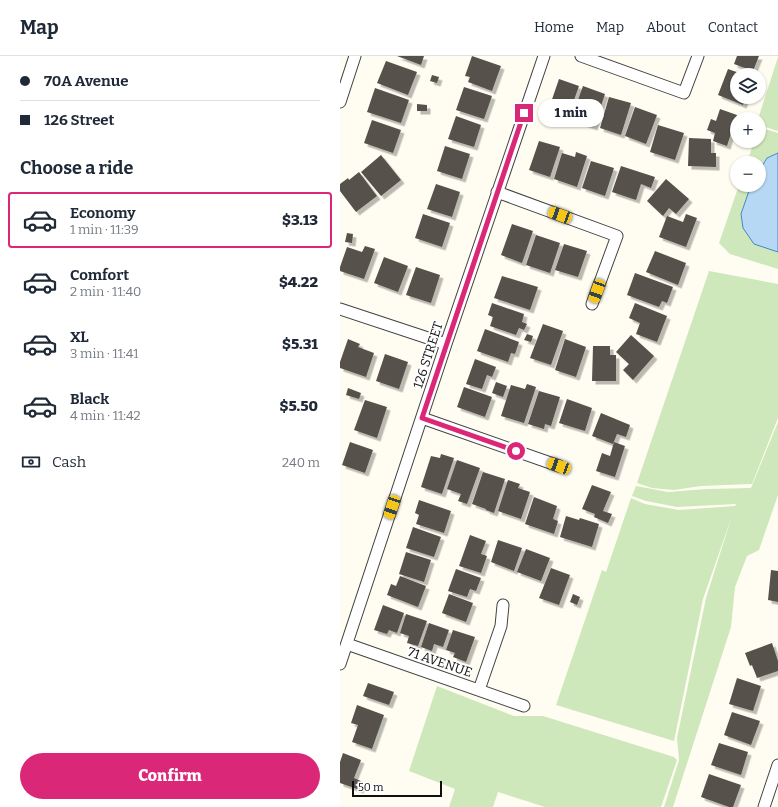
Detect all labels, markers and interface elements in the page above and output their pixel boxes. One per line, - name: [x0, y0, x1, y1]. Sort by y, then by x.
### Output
- text: Map: [20, 16, 59, 39]
- text: Home: [534, 19, 574, 36]
- text: Map: [596, 19, 624, 36]
- text: About: [646, 19, 686, 36]
- text: Contact: [708, 19, 758, 36]
- map controls: [730, 68, 766, 192]
- button: layers: [730, 68, 766, 104]
- text: 70A Avenue: [44, 72, 128, 90]
- callout: 1 min: [538, 99, 604, 127]
- route end: [515, 104, 533, 122]
- text: 1 min: [554, 105, 588, 120]
- text: 126 Street: [44, 111, 115, 129]
- button: +: [730, 112, 766, 148]
- button: −: [730, 156, 766, 192]
- text: Choose a ride: [20, 157, 133, 179]
- icon: car: [22, 202, 58, 238]
- text: Economy: [70, 204, 136, 222]
- car: [547, 205, 573, 225]
- text: $3.13: [282, 211, 318, 229]
- text: 1 min · 11:39: [70, 222, 139, 237]
- icon: car: [22, 264, 58, 300]
- text: Comfort: [70, 266, 129, 284]
- text: $4.22: [279, 273, 318, 291]
- car: [587, 278, 607, 304]
- text: 2 min · 11:40: [70, 284, 141, 299]
- street label: 126 STREET: [410, 319, 446, 390]
- icon: car: [22, 326, 58, 362]
- text: XL: [70, 328, 89, 346]
- text: $5.31: [282, 335, 318, 353]
- text: 3 min · 11:41: [70, 346, 139, 361]
- icon: car: [22, 388, 58, 424]
- text: Black: [70, 390, 109, 408]
- text: $5.50: [280, 397, 318, 415]
- text: 4 min · 11:42: [70, 408, 141, 423]
- route start: [507, 442, 525, 460]
- icon: cash: [20, 451, 42, 473]
- text: Cash: [52, 453, 86, 471]
- text: 240 m: [282, 455, 320, 470]
- car: [546, 456, 572, 476]
- car: [383, 494, 401, 520]
- street label: 71 AVENUE: [406, 644, 474, 680]
- button: Confirm: [20, 753, 320, 799]
- scale bar: [352, 779, 442, 798]
- text: 50 m: [358, 781, 384, 794]

